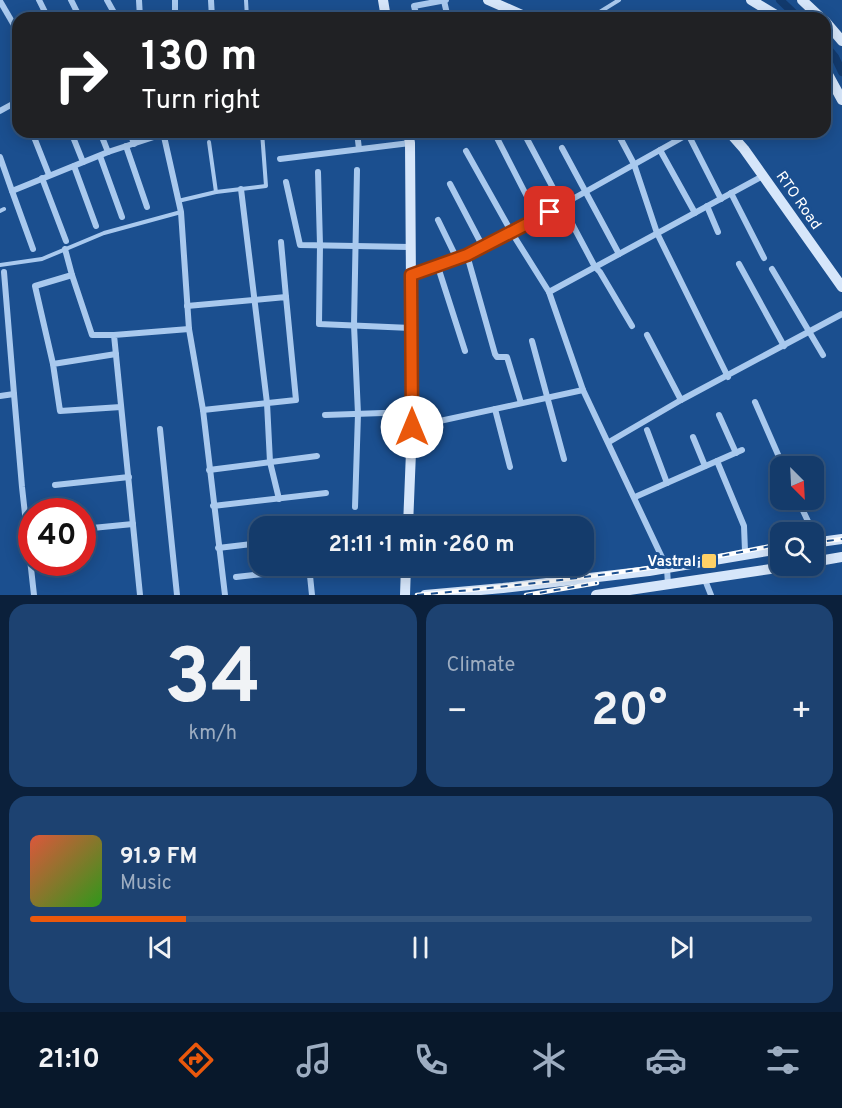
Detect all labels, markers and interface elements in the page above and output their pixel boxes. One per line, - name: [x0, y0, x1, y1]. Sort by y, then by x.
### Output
- text: 130 m: [141, 32, 257, 85]
- icon: right: [42, 36, 120, 114]
- text: Turn right: [141, 84, 260, 118]
- street label: RTO Road: [771, 168, 825, 234]
- pin: [524, 186, 575, 237]
- icon: arrive: [533, 195, 566, 228]
- position arrow: [380, 395, 444, 459]
- north arrow: [770, 456, 824, 510]
- map controls: [770, 456, 824, 576]
- speed limit sign: 40: [18, 498, 96, 576]
- button: search: [770, 522, 824, 576]
- text: 21:11 · 1 min · 260 m: [328, 532, 515, 559]
- marker: Vastral: [700, 552, 718, 570]
- place label: Vastral: [647, 553, 696, 572]
- text: 34: [164, 632, 261, 731]
- text: Climate: [447, 653, 515, 679]
- text: 20°: [591, 684, 667, 741]
- text: −: [447, 692, 468, 734]
- text: +: [791, 692, 812, 734]
- text: km/h: [188, 721, 237, 747]
- text: 91.9 FM: [120, 844, 197, 871]
- text: Music: [120, 871, 172, 897]
- icon: previous: [144, 931, 177, 964]
- icon: pause: [404, 931, 437, 964]
- icon: next: [665, 931, 698, 964]
- icon: directions: [175, 1039, 217, 1081]
- icon: music: [293, 1039, 335, 1081]
- icon: phone: [410, 1039, 452, 1081]
- icon: climate: [528, 1039, 570, 1081]
- icon: car: [645, 1039, 687, 1081]
- icon: filters: [762, 1039, 804, 1081]
- text: 21:10: [38, 1043, 100, 1077]

